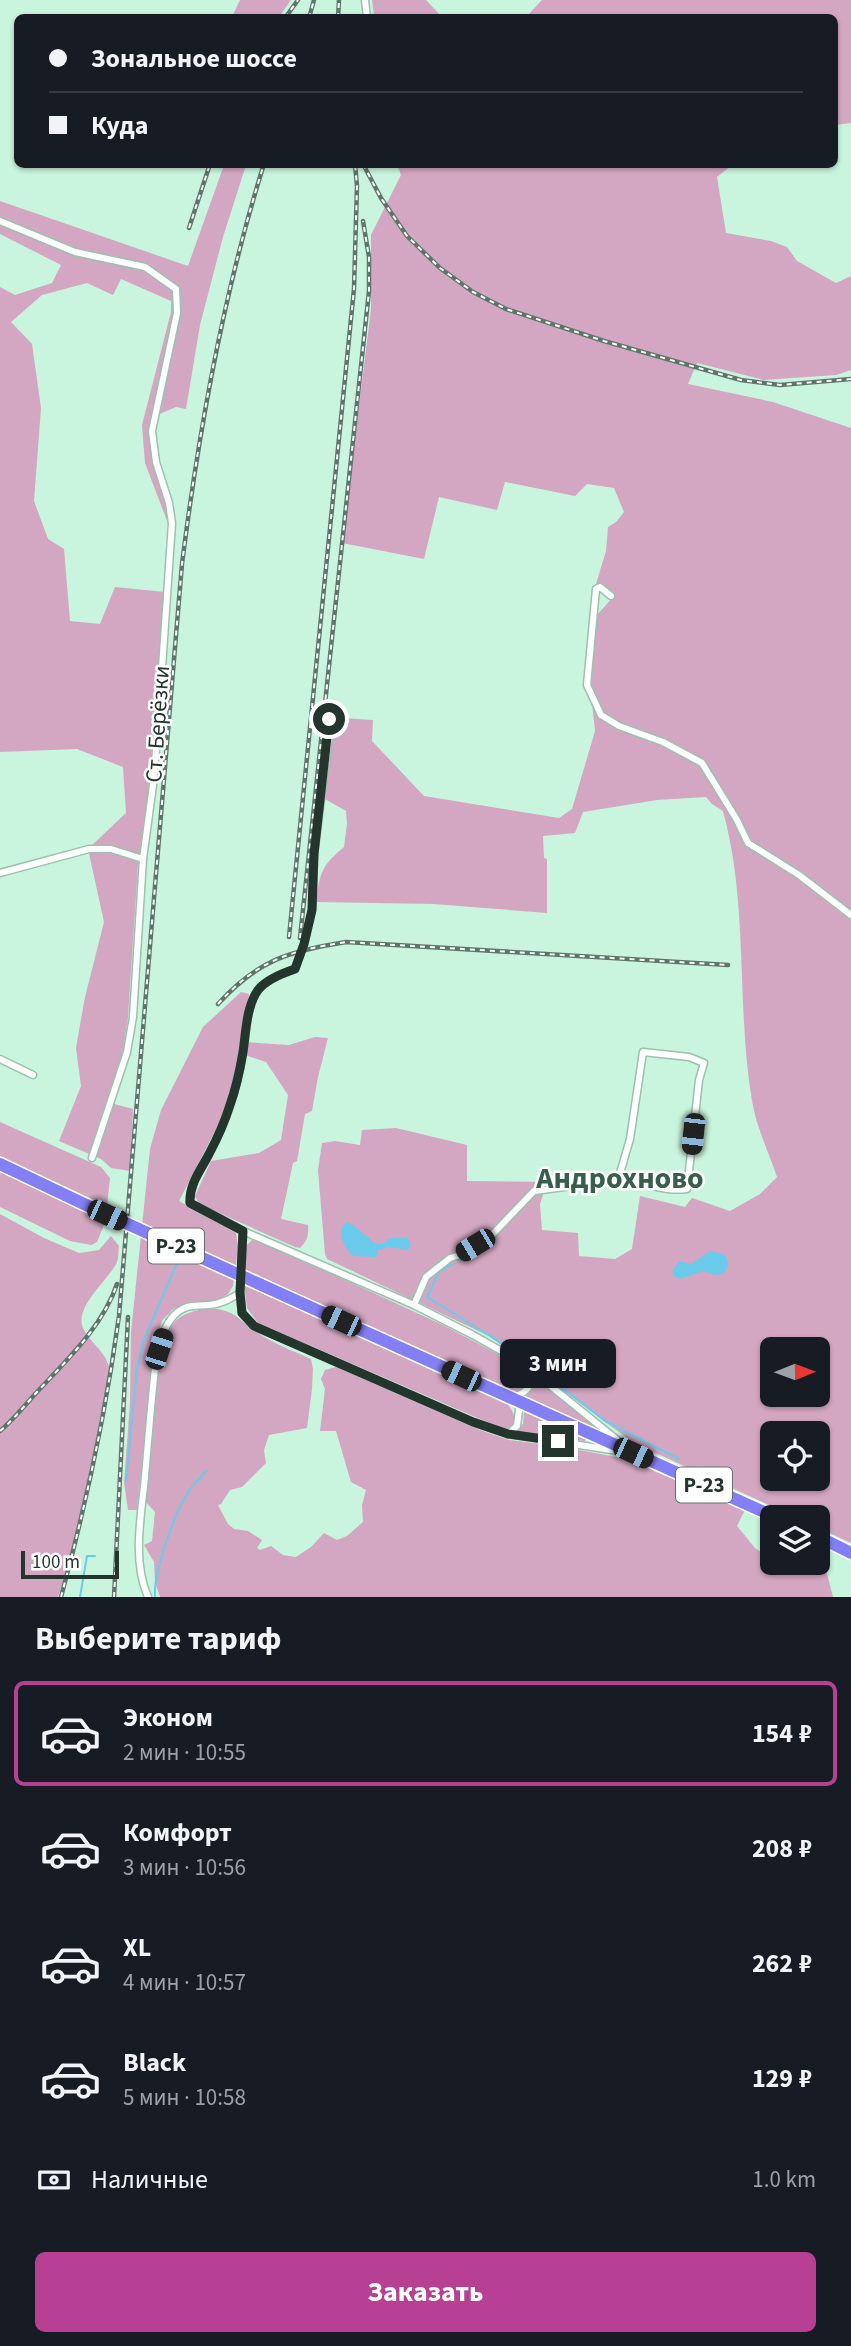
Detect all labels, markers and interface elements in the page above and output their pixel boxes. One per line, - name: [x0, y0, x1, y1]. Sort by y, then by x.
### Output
- text: Зональное шоссе: [91, 40, 297, 77]
- text: Куда: [91, 107, 149, 144]
- street label: Ст. Берёзки: [137, 664, 178, 784]
- route start: [313, 703, 345, 735]
- car: [681, 1112, 706, 1156]
- district label: Андрохново: [535, 1157, 704, 1200]
- car: [84, 1197, 131, 1233]
- car: [452, 1225, 499, 1265]
- road number: Р-23: [148, 1228, 204, 1264]
- car: [318, 1303, 365, 1339]
- car: [143, 1326, 176, 1372]
- north arrow: [760, 1337, 830, 1407]
- map controls: [760, 1337, 830, 1575]
- callout: 3 мин: [500, 1340, 616, 1388]
- text: 3 мин: [529, 1347, 587, 1380]
- car: [438, 1358, 485, 1394]
- button: locate: [760, 1421, 830, 1491]
- route end: [542, 1425, 574, 1457]
- car: [610, 1435, 657, 1471]
- road number: Р-23: [676, 1468, 732, 1502]
- button: layers: [760, 1505, 830, 1575]
- scale bar: [21, 1548, 119, 1580]
- text: 100 m: [32, 1549, 80, 1576]
- text: Выберите тариф: [35, 1616, 282, 1662]
- text: Эконом: [123, 1699, 213, 1736]
- icon: car: [39, 1702, 102, 1765]
- text: 154 ₽: [752, 1715, 812, 1752]
- text: 2 мин · 10:55: [123, 1736, 246, 1769]
- text: Комфорт: [123, 1814, 232, 1851]
- icon: car: [39, 1817, 102, 1880]
- text: 208 ₽: [752, 1830, 812, 1867]
- text: 3 мин · 10:56: [123, 1851, 246, 1884]
- text: XL: [123, 1929, 151, 1966]
- icon: car: [39, 1932, 102, 1995]
- text: 262 ₽: [752, 1945, 812, 1982]
- text: 4 мин · 10:57: [123, 1966, 246, 1999]
- text: Black: [123, 2044, 186, 2081]
- icon: car: [39, 2047, 102, 2110]
- text: 129 ₽: [752, 2060, 812, 2097]
- text: 5 мин · 10:58: [123, 2081, 246, 2114]
- icon: cash: [35, 2161, 73, 2199]
- text: Наличные: [91, 2161, 208, 2198]
- text: 1.0 km: [752, 2163, 816, 2196]
- button: Заказать: [35, 2252, 816, 2332]

